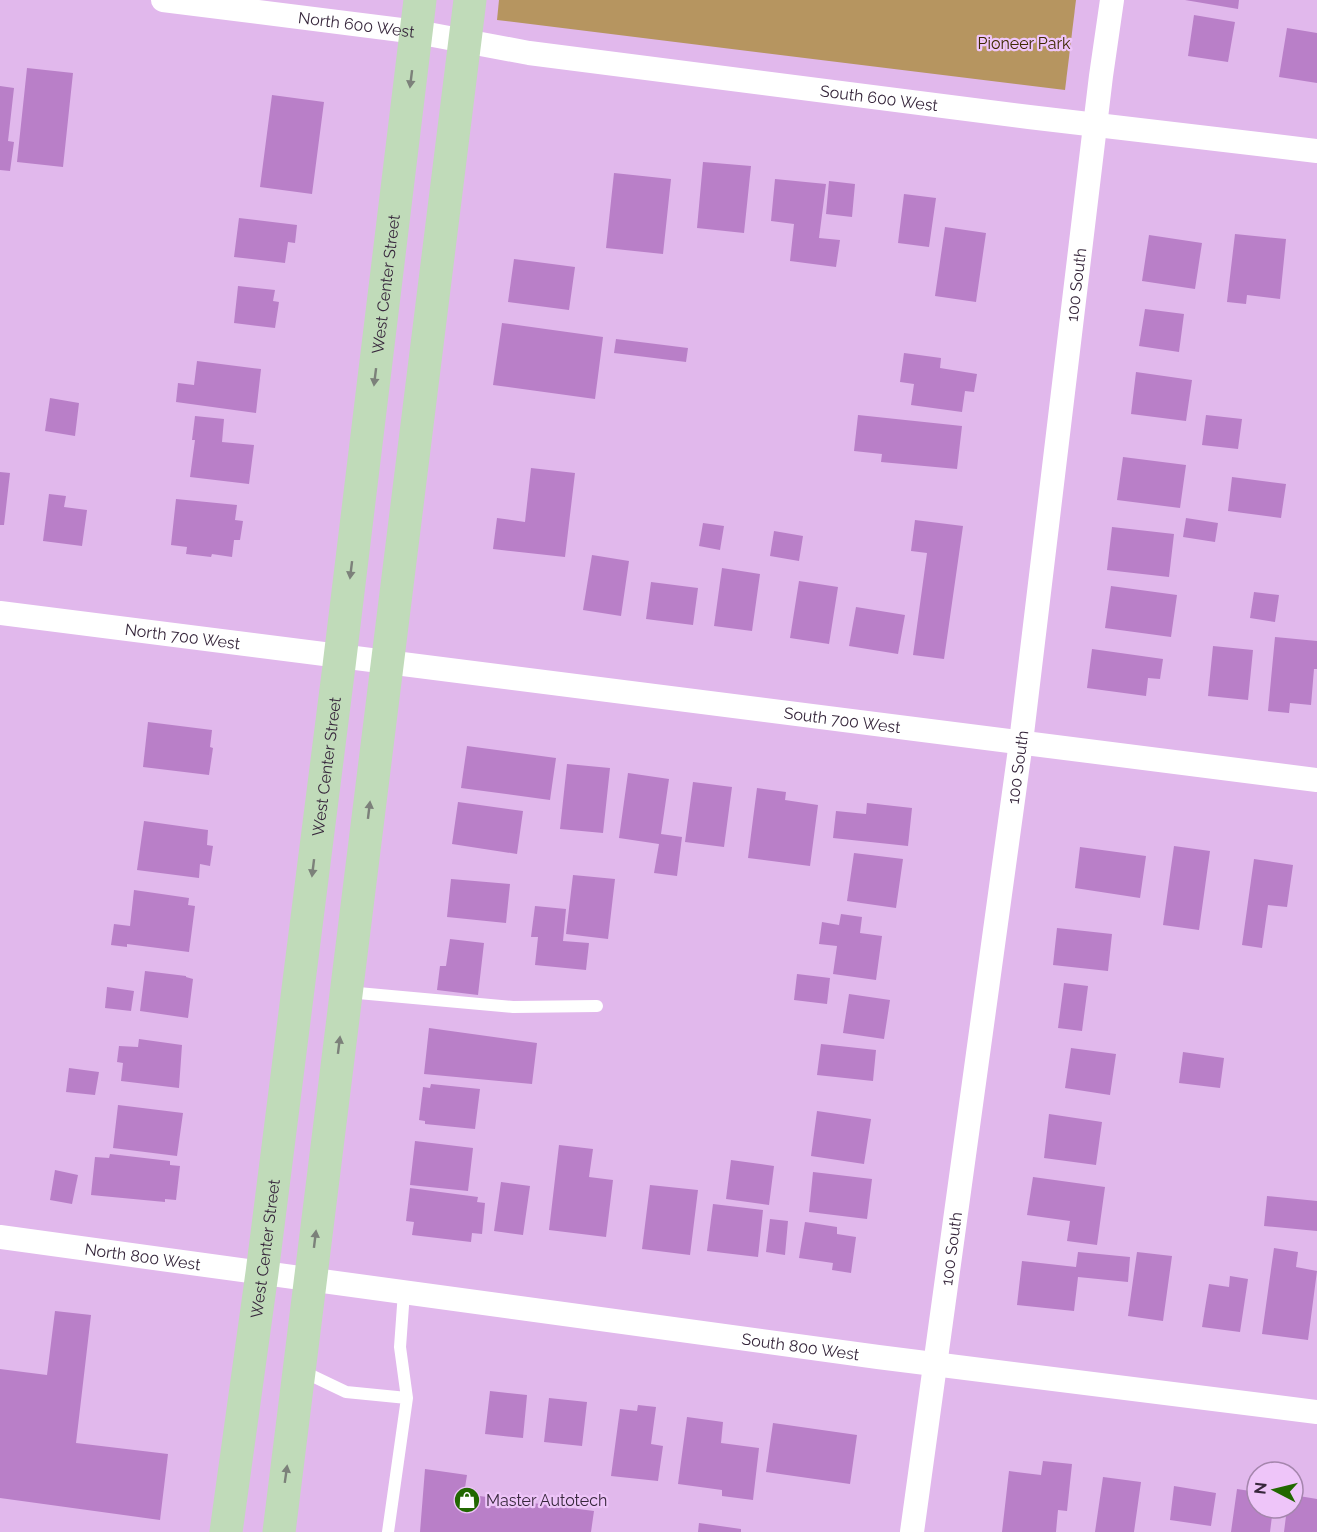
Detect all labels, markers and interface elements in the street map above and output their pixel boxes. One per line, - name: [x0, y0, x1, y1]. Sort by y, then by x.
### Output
- street label: North 600 West: [297, 8, 416, 42]
- park label: Pioneer Park: [977, 34, 1071, 53]
- one-way arrow: [406, 70, 416, 89]
- street label: South 600 West: [819, 81, 940, 115]
- street label: West Center Street: [368, 213, 404, 355]
- street label: 100 South: [1063, 247, 1090, 323]
- one-way arrow: [370, 367, 380, 386]
- one-way arrow: [346, 561, 356, 580]
- street label: North 700 West: [124, 620, 242, 653]
- street label: West Center Street: [308, 695, 345, 837]
- street label: South 700 West: [783, 703, 902, 737]
- street label: 100 South: [1004, 729, 1032, 805]
- one-way arrow: [365, 801, 374, 820]
- one-way arrow: [309, 859, 318, 878]
- one-way arrow: [335, 1036, 344, 1055]
- street label: West Center Street: [247, 1177, 284, 1320]
- street label: 100 South: [937, 1211, 966, 1287]
- one-way arrow: [310, 1229, 320, 1248]
- street label: North 800 West: [83, 1240, 202, 1274]
- street label: South 800 West: [741, 1329, 861, 1364]
- north arrow: [1245, 1460, 1305, 1520]
- one-way arrow: [282, 1464, 291, 1483]
- text: N: [1250, 1481, 1271, 1495]
- shop icon: Master Autotech: [452, 1485, 482, 1515]
- place label: Master Autotech: [486, 1491, 607, 1510]

